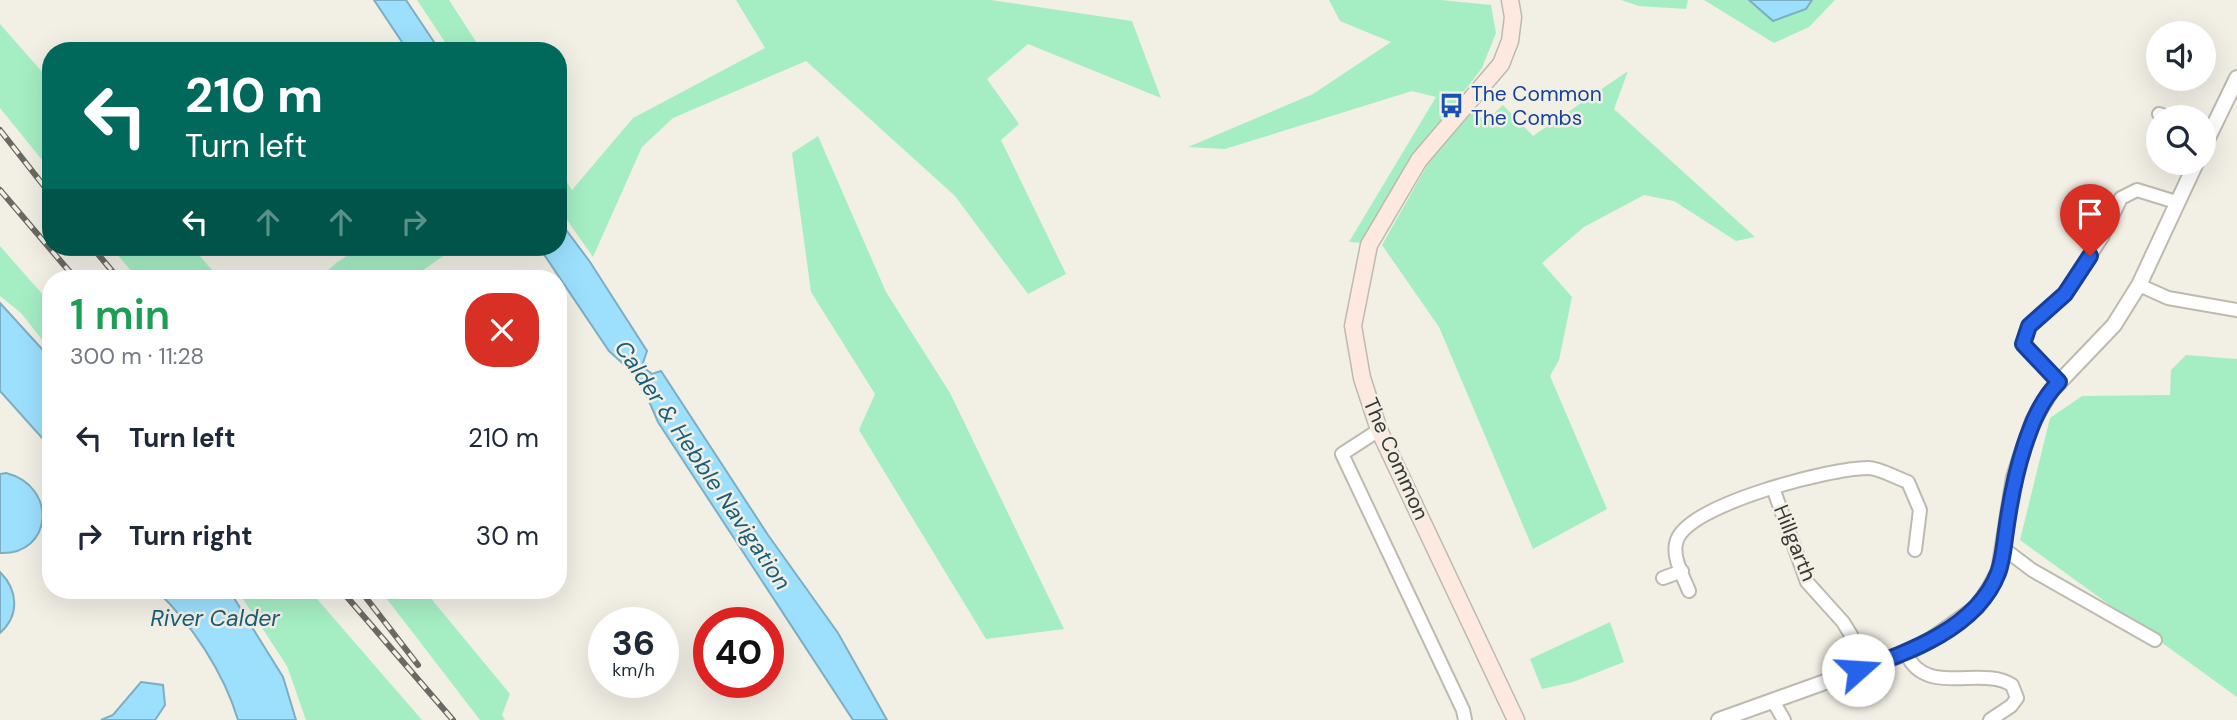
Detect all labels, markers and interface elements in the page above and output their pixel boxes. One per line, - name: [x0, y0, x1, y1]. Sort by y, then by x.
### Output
- map controls: [2146, 21, 2216, 175]
- button: sound: [2146, 21, 2216, 91]
- text: 210 m: [185, 63, 323, 127]
- icon: left: [70, 70, 161, 161]
- place label: The Common The Combs: [1471, 80, 1602, 132]
- bus stop icon: The Common The Combs: [1437, 92, 1465, 120]
- button: search: [2146, 105, 2216, 175]
- text: Turn left: [185, 125, 307, 167]
- pin: [2060, 184, 2120, 256]
- icon: arrive: [2071, 195, 2109, 233]
- icon: left: [176, 203, 214, 241]
- icon: ahead: [249, 203, 287, 241]
- icon: ahead: [322, 203, 360, 241]
- icon: right: [395, 203, 433, 241]
- text: 1 min: [70, 287, 170, 342]
- button: close: [465, 293, 539, 367]
- water label: Calder & Hebble Navigation: [608, 334, 798, 596]
- text: 300 m · 11:28: [70, 341, 204, 371]
- street label: The Common: [1357, 394, 1435, 524]
- icon: left: [70, 419, 108, 457]
- text: Turn left: [129, 421, 236, 455]
- text: 210 m: [468, 421, 539, 455]
- street label: Hillgarth: [1767, 501, 1823, 585]
- icon: right: [70, 517, 108, 555]
- text: Turn right: [129, 519, 253, 553]
- text: 30 m: [476, 519, 539, 553]
- water label: River Calder: [150, 603, 281, 633]
- speed limit sign: 40: [693, 607, 784, 698]
- text: 36: [612, 620, 655, 666]
- position arrow: [1821, 633, 1895, 707]
- text: km/h: [612, 658, 655, 682]

